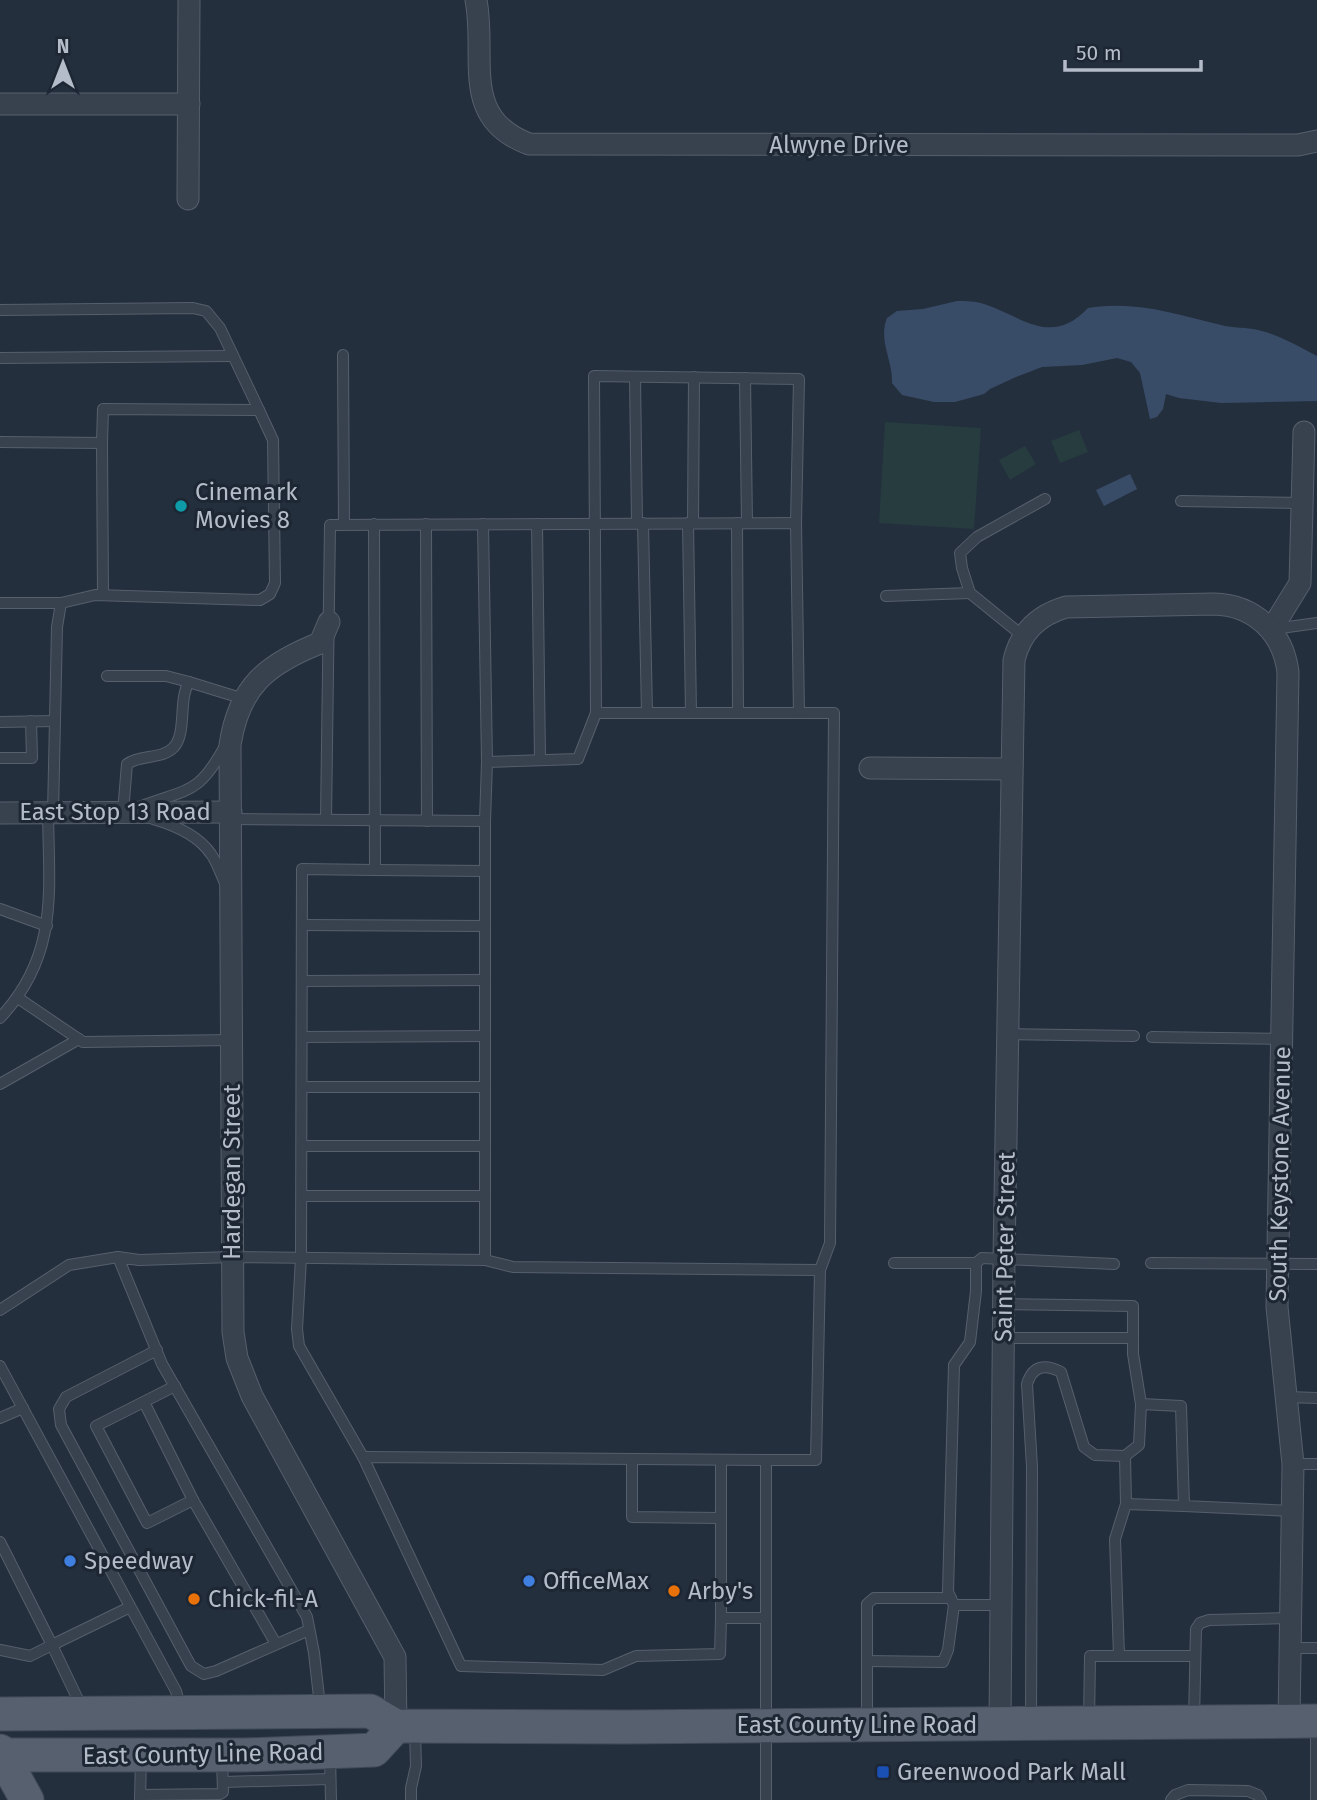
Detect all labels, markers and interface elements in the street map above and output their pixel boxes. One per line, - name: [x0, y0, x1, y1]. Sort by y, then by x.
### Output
- north arrow: [28, 28, 98, 98]
- scale bar: [1065, 28, 1202, 72]
- text: N: [57, 35, 69, 58]
- text: 50 m: [1076, 40, 1122, 66]
- street label: Alwyne Drive: [769, 131, 909, 159]
- place label: Cinemark Movies 8: [195, 478, 298, 534]
- marker: Cinemark Movies 8: [173, 498, 189, 514]
- street label: East Stop 13 Road: [19, 798, 211, 826]
- street label: South Keystone Avenue: [1264, 1046, 1296, 1302]
- street label: Hardegan Street: [218, 1084, 246, 1260]
- street label: Saint Peter Street: [989, 1151, 1021, 1342]
- place label: Speedway: [84, 1547, 193, 1575]
- marker: Speedway: [62, 1553, 78, 1569]
- place label: OfficeMax: [543, 1567, 649, 1595]
- marker: OfficeMax: [521, 1573, 537, 1589]
- place label: Arby's: [688, 1577, 753, 1605]
- marker: Arby's: [666, 1583, 682, 1599]
- place label: Chick-fil-A: [208, 1585, 318, 1613]
- marker: Chick-fil-A: [186, 1591, 202, 1607]
- street label: East County Line Road: [737, 1711, 977, 1739]
- street label: East County Line Road: [82, 1738, 324, 1770]
- place label: Greenwood Park Mall: [897, 1758, 1126, 1786]
- marker: Greenwood Park Mall: [875, 1764, 891, 1780]

